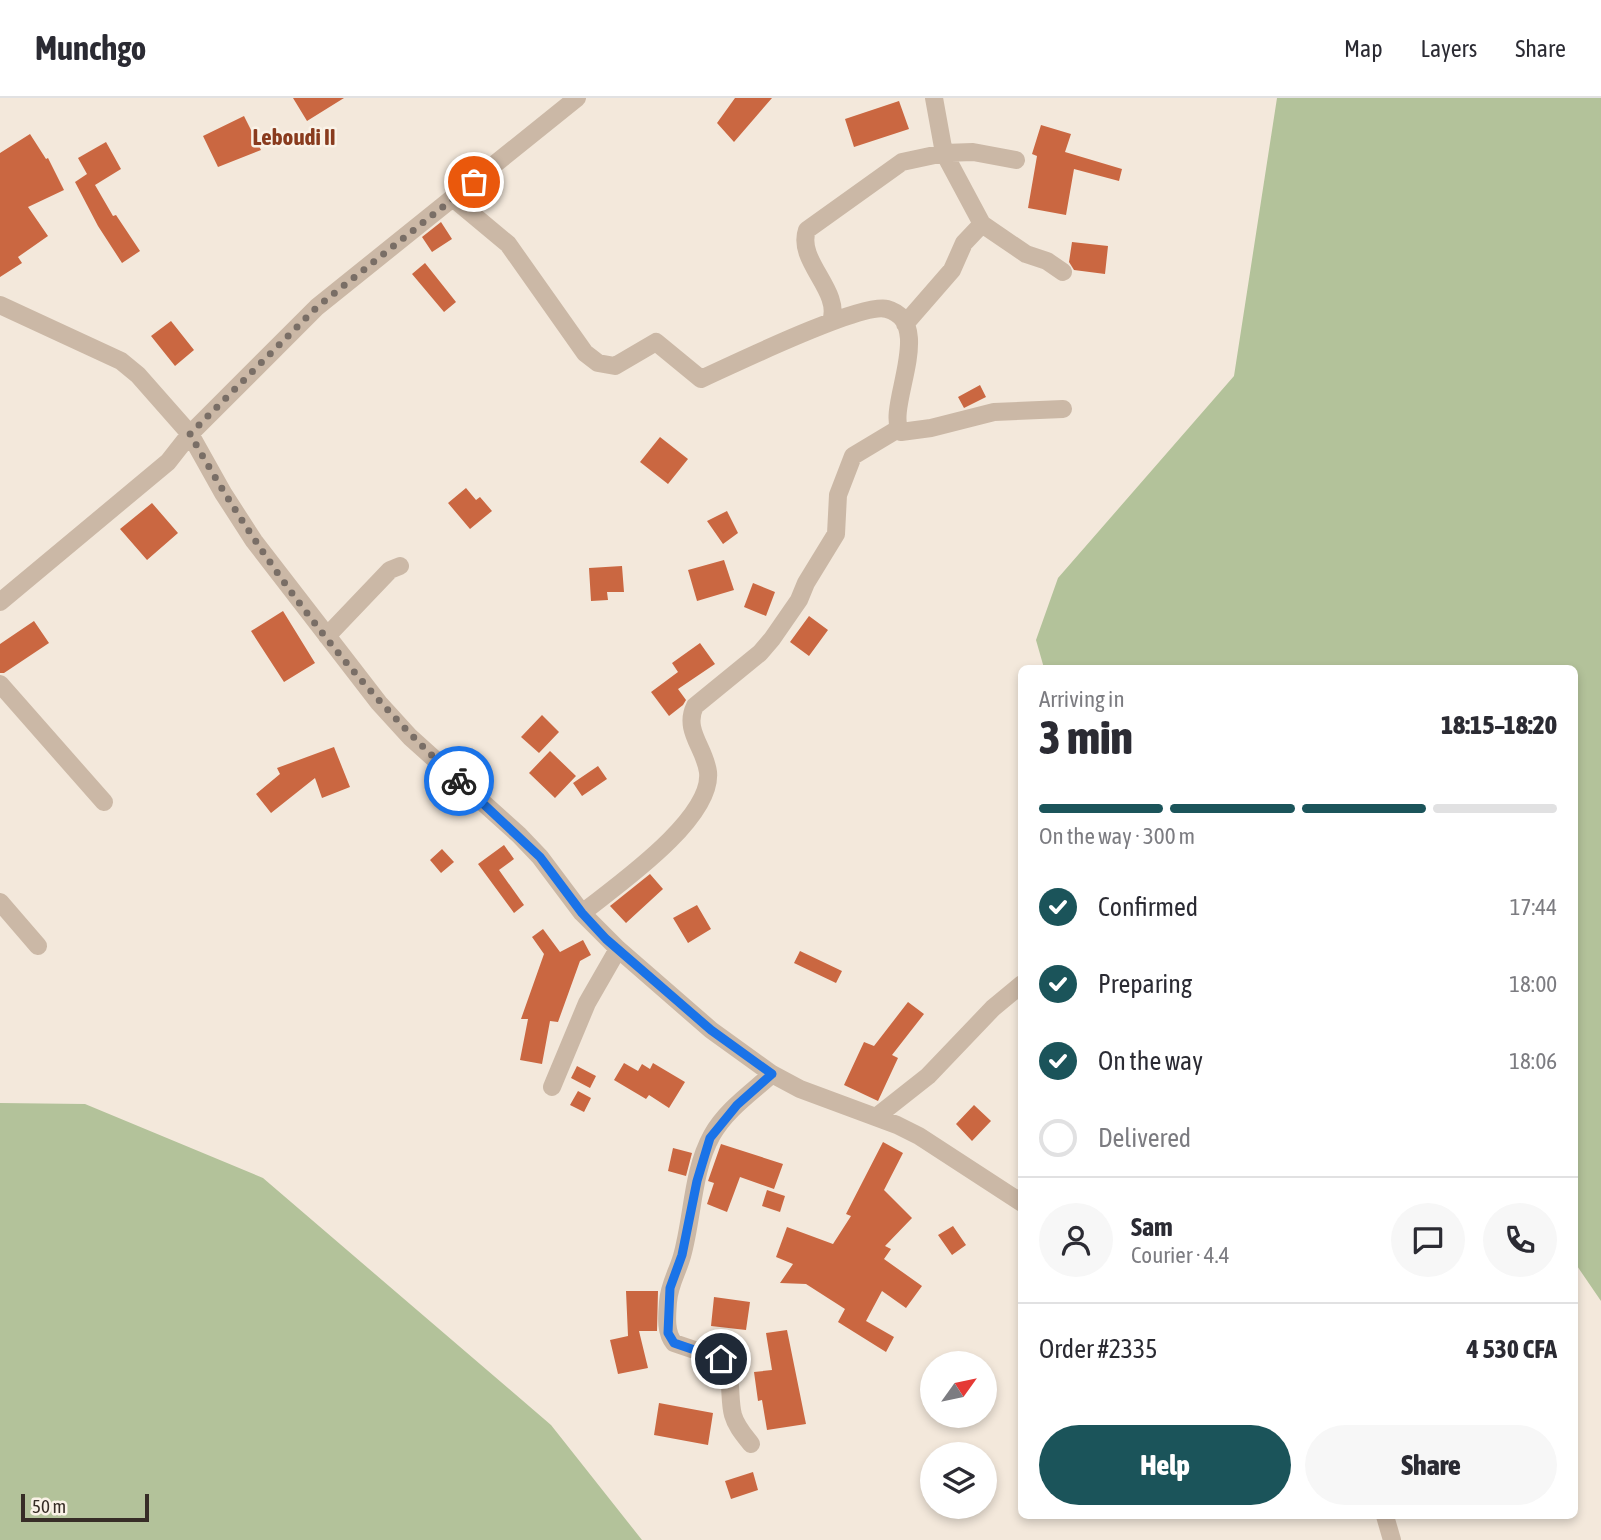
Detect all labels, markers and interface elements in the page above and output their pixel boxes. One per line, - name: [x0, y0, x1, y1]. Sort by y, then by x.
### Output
- text: Munchgo: [35, 29, 146, 67]
- text: Map: [1344, 35, 1383, 62]
- text: Layers: [1421, 35, 1477, 62]
- text: Share: [1515, 35, 1566, 62]
- district label: Leboudi II: [252, 124, 336, 150]
- pin: [444, 152, 504, 212]
- icon: bag: [455, 163, 493, 201]
- text: Arriving in: [1039, 686, 1125, 712]
- text: 18:15–18:20: [1441, 710, 1557, 740]
- text: 3 min: [1039, 711, 1133, 764]
- courier: [424, 746, 494, 816]
- icon: bike: [440, 762, 478, 800]
- text: On the way · 300 m: [1039, 823, 1195, 849]
- icon: check: [1039, 888, 1077, 926]
- text: Confirmed: [1098, 892, 1198, 922]
- text: 17:44: [1510, 894, 1557, 920]
- icon: check: [1039, 965, 1077, 1003]
- text: Preparing: [1098, 969, 1192, 999]
- text: 18:00: [1509, 971, 1557, 997]
- icon: check: [1039, 1042, 1077, 1080]
- text: On the way: [1098, 1046, 1203, 1076]
- text: 18:06: [1509, 1048, 1557, 1074]
- text: Delivered: [1098, 1123, 1191, 1153]
- button: person: [1039, 1203, 1113, 1277]
- button: chat: [1391, 1203, 1465, 1277]
- button: phone: [1483, 1203, 1557, 1277]
- text: Sam: [1131, 1212, 1173, 1242]
- text: Courier · 4.4: [1131, 1242, 1230, 1268]
- pin: [691, 1329, 751, 1389]
- text: Order #2335: [1039, 1334, 1158, 1364]
- text: 4 530 CFA: [1467, 1334, 1557, 1364]
- icon: home: [702, 1340, 740, 1378]
- north arrow: [920, 1351, 998, 1428]
- map controls: [920, 1351, 997, 1519]
- button: Help: [1039, 1425, 1291, 1505]
- button: Share: [1305, 1425, 1557, 1505]
- button: layers: [920, 1442, 997, 1519]
- scale bar: [21, 1491, 149, 1523]
- text: 50 m: [32, 1495, 66, 1517]

